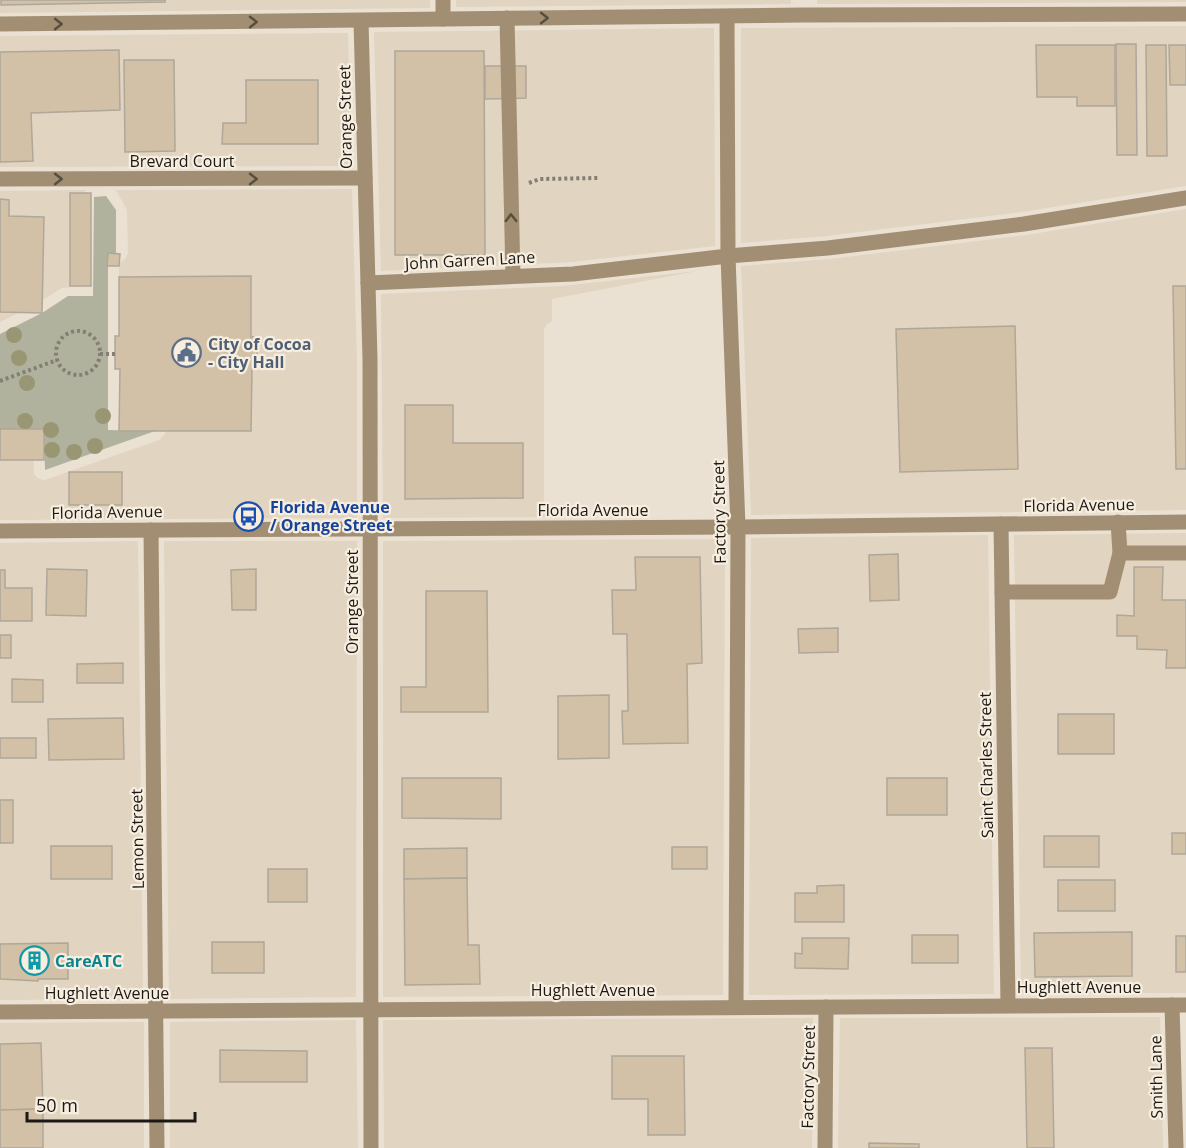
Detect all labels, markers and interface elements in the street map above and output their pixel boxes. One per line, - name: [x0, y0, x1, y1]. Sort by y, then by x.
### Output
- one-way arrow: [539, 12, 548, 24]
- one-way arrow: [249, 16, 258, 28]
- one-way arrow: [54, 18, 63, 30]
- street label: Orange Street: [333, 64, 357, 169]
- street label: Brevard Court: [130, 150, 235, 172]
- one-way arrow: [54, 173, 63, 185]
- one-way arrow: [249, 173, 258, 185]
- one-way arrow: [505, 213, 517, 222]
- street label: John Garren Lane: [402, 246, 536, 274]
- place label: City of Cocoa - City Hall: [208, 333, 311, 373]
- public building icon: City of Cocoa - City Hall: [171, 337, 203, 369]
- street label: Factory Street: [707, 460, 731, 564]
- street label: Florida Avenue: [1023, 493, 1135, 517]
- place label: Florida Avenue / Orange Street: [270, 496, 393, 536]
- street label: Florida Avenue: [537, 499, 649, 521]
- street label: Florida Avenue: [51, 500, 163, 524]
- bus stop icon: Florida Avenue / Orange Street: [233, 500, 265, 532]
- street label: Orange Street: [341, 550, 363, 654]
- street label: Saint Charles Street: [974, 691, 998, 838]
- street label: Lemon Street: [125, 788, 149, 889]
- building icon: CareATC: [18, 945, 50, 977]
- place label: CareATC: [55, 950, 122, 972]
- street label: Hughlett Avenue: [1017, 976, 1141, 998]
- street label: Hughlett Avenue: [531, 979, 655, 1001]
- street label: Hughlett Avenue: [45, 982, 169, 1004]
- street label: Factory Street: [796, 1025, 820, 1129]
- street label: Smith Lane: [1144, 1035, 1168, 1119]
- scale bar: [27, 1085, 195, 1123]
- text: 50 m: [36, 1093, 78, 1117]

